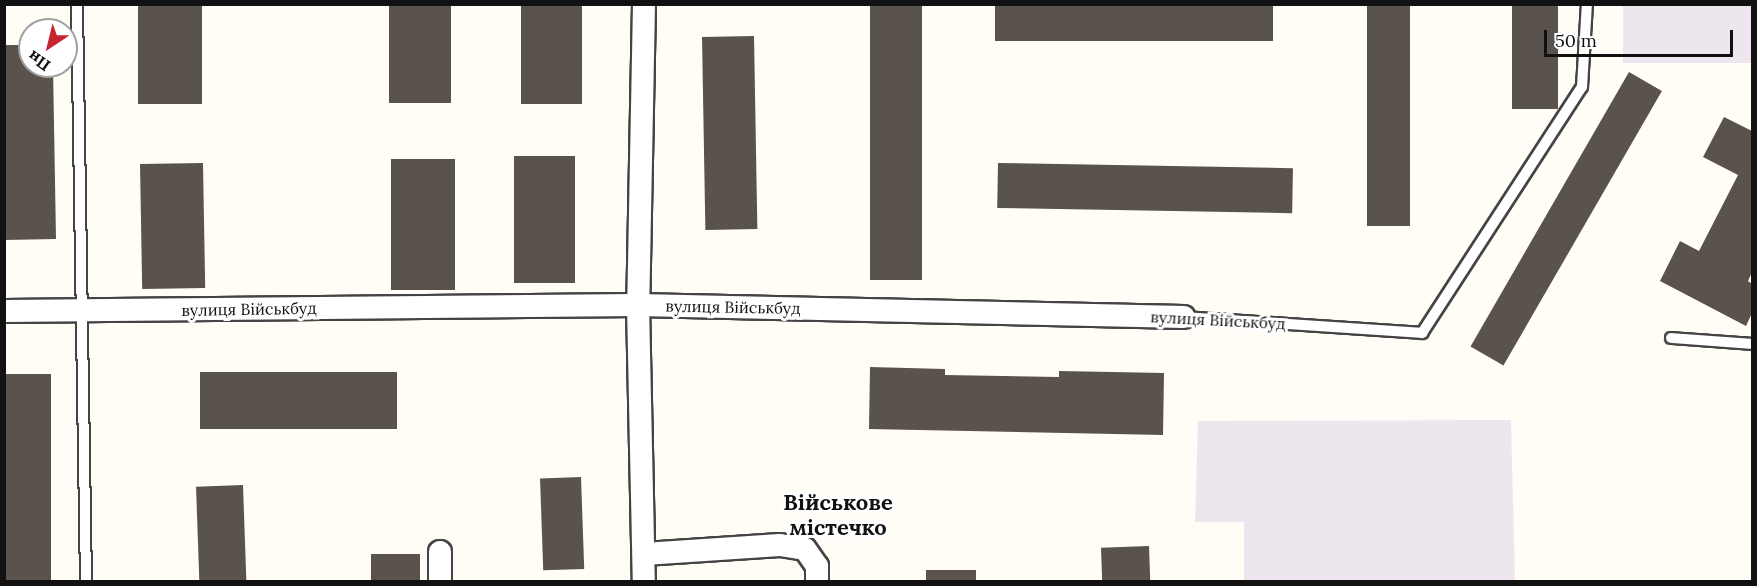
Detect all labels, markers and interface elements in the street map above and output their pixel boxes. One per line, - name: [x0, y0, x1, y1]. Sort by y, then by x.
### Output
- north arrow: [18, 18, 78, 78]
- scale bar: [1547, 18, 1736, 56]
- text: 50 m: [1555, 29, 1597, 52]
- text: Пн: [24, 46, 54, 76]
- street label: вулиця Військбуд: [665, 296, 801, 318]
- street label: вулиця Військбуд: [181, 298, 317, 320]
- street label: вулиця Військбуд: [1150, 307, 1286, 333]
- district label: Військове містечко: [783, 489, 893, 540]

